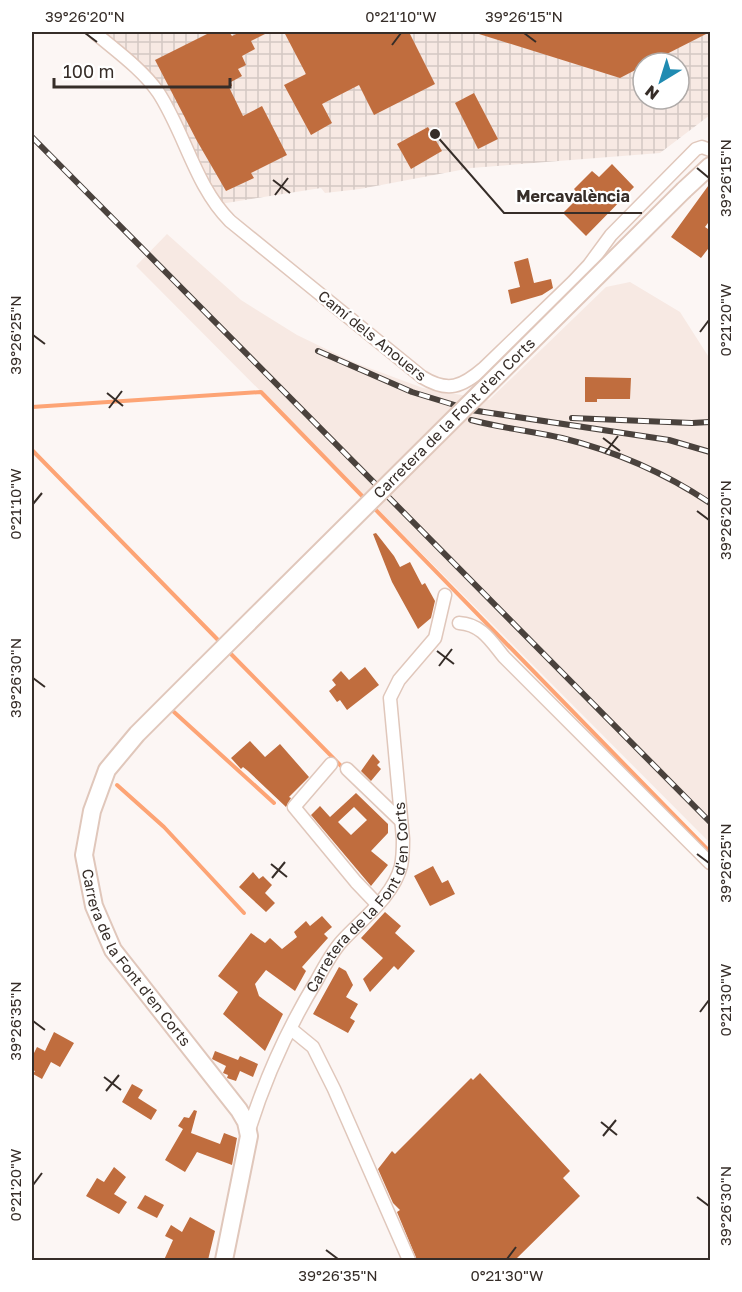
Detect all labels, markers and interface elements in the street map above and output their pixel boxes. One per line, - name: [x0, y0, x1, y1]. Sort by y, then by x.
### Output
- text: 39°26'20"N: [45, 7, 125, 25]
- text: 0°21'10"W: [365, 7, 437, 25]
- text: 39°26'15"N: [485, 7, 563, 25]
- scale bar: [54, 51, 230, 89]
- north arrow: [631, 51, 691, 111]
- text: 100 m: [63, 60, 114, 82]
- text: N: [641, 81, 663, 104]
- text: 39°26'15"N: [716, 139, 734, 217]
- callout: Mercavalència: [504, 179, 642, 213]
- text: Mercavalència: [516, 186, 630, 206]
- text: 0°21'20"W: [716, 284, 734, 356]
- street label: Camí dels Anouers: [315, 286, 430, 384]
- text: 39°26'25"N: [6, 295, 24, 375]
- street label: Carretera de la Font d'en Corts: [369, 333, 538, 502]
- text: 0°21'10"W: [6, 468, 24, 540]
- text: 39°26'20"N: [716, 480, 734, 560]
- text: 39°26'30"N: [6, 638, 24, 718]
- street label: Carretera de la Font d'en Corts: [302, 801, 411, 995]
- text: 39°26'25"N: [716, 823, 734, 903]
- street label: Carrera de la Font d'en Corts: [79, 867, 195, 1049]
- text: 0°21'30"W: [716, 963, 734, 1037]
- text: 39°26'35"N: [6, 981, 24, 1061]
- text: 0°21'20"W: [6, 1149, 24, 1221]
- text: 39°26'30"N: [716, 1166, 734, 1246]
- text: 39°26'35"N: [298, 1266, 378, 1284]
- text: 0°21'30"W: [470, 1266, 544, 1284]

